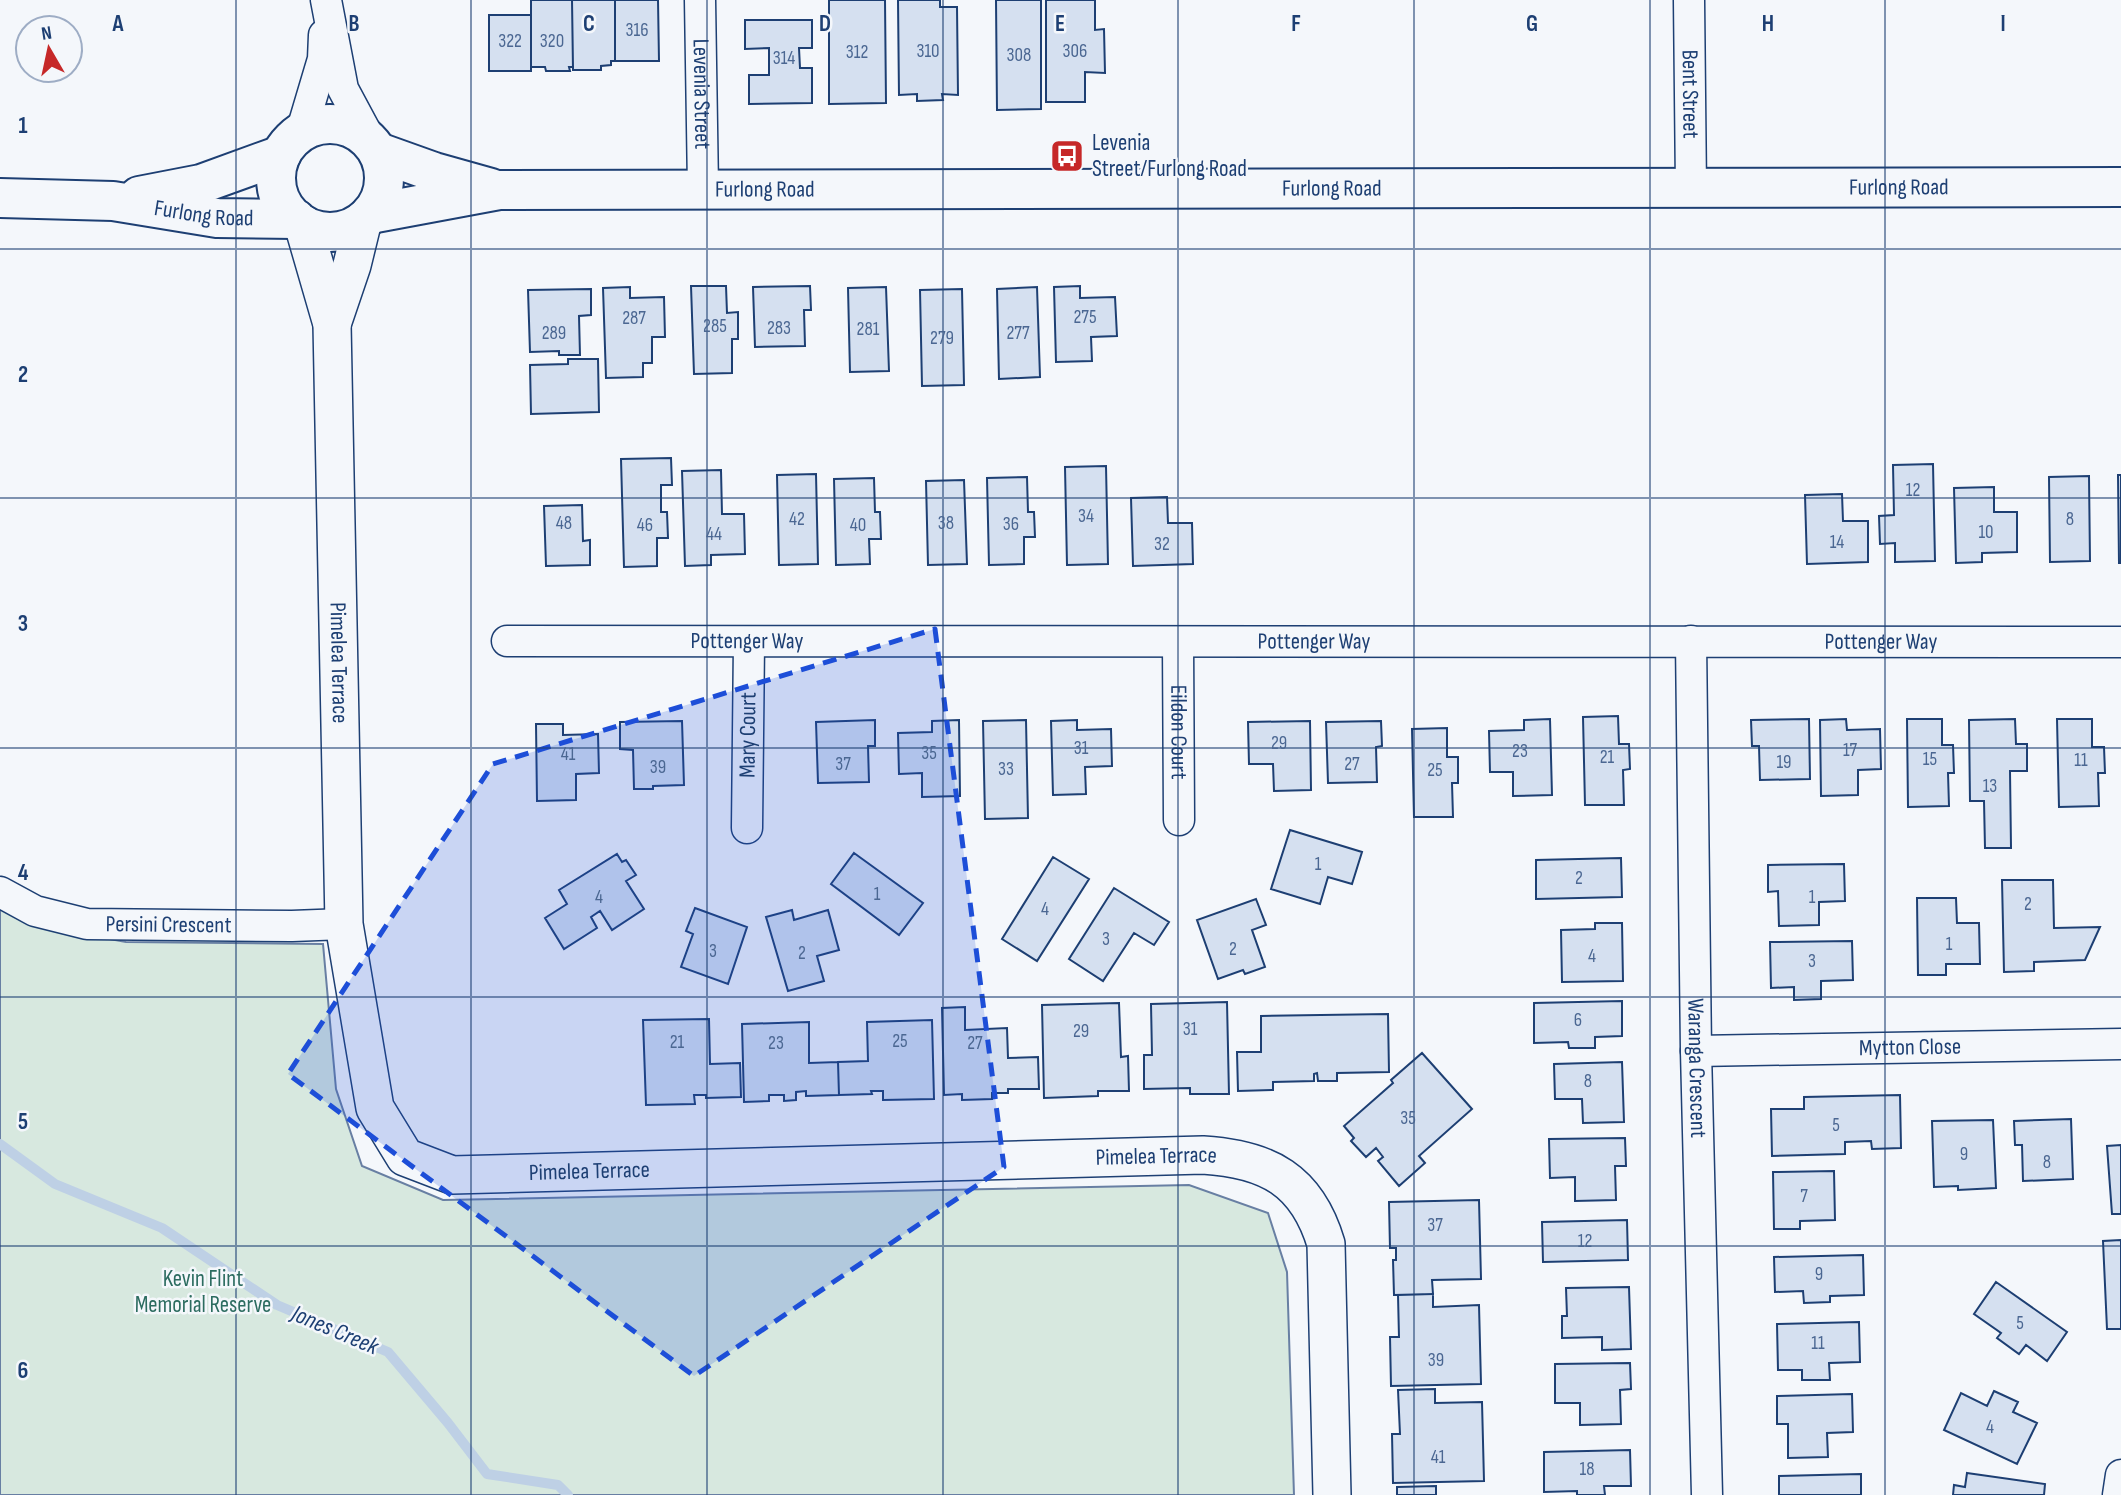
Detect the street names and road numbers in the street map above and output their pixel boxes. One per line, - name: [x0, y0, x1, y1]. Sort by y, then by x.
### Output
- street label: Levenia Street: [687, 38, 716, 149]
- street label: Bent Street: [1676, 49, 1704, 139]
- street label: Furlong Road: [1849, 173, 1949, 202]
- street label: Furlong Road: [1282, 174, 1382, 203]
- street label: Furlong Road: [715, 175, 815, 204]
- street label: Furlong Road: [152, 194, 254, 232]
- street label: Pimelea Terrace: [324, 602, 354, 724]
- street label: Pottenger Way: [691, 627, 804, 655]
- street label: Pottenger Way: [1258, 627, 1371, 656]
- street label: Pottenger Way: [1825, 628, 1938, 656]
- street label: Eildon Court: [1164, 685, 1193, 779]
- street label: Mary Court: [734, 692, 762, 778]
- street label: Persini Crescent: [106, 910, 232, 939]
- street label: Waranga Crescent: [1681, 998, 1712, 1138]
- street label: Mytton Close: [1859, 1033, 1961, 1062]
- street label: Pimelea Terrace: [1095, 1141, 1218, 1172]
- street label: Pimelea Terrace: [528, 1156, 650, 1187]

